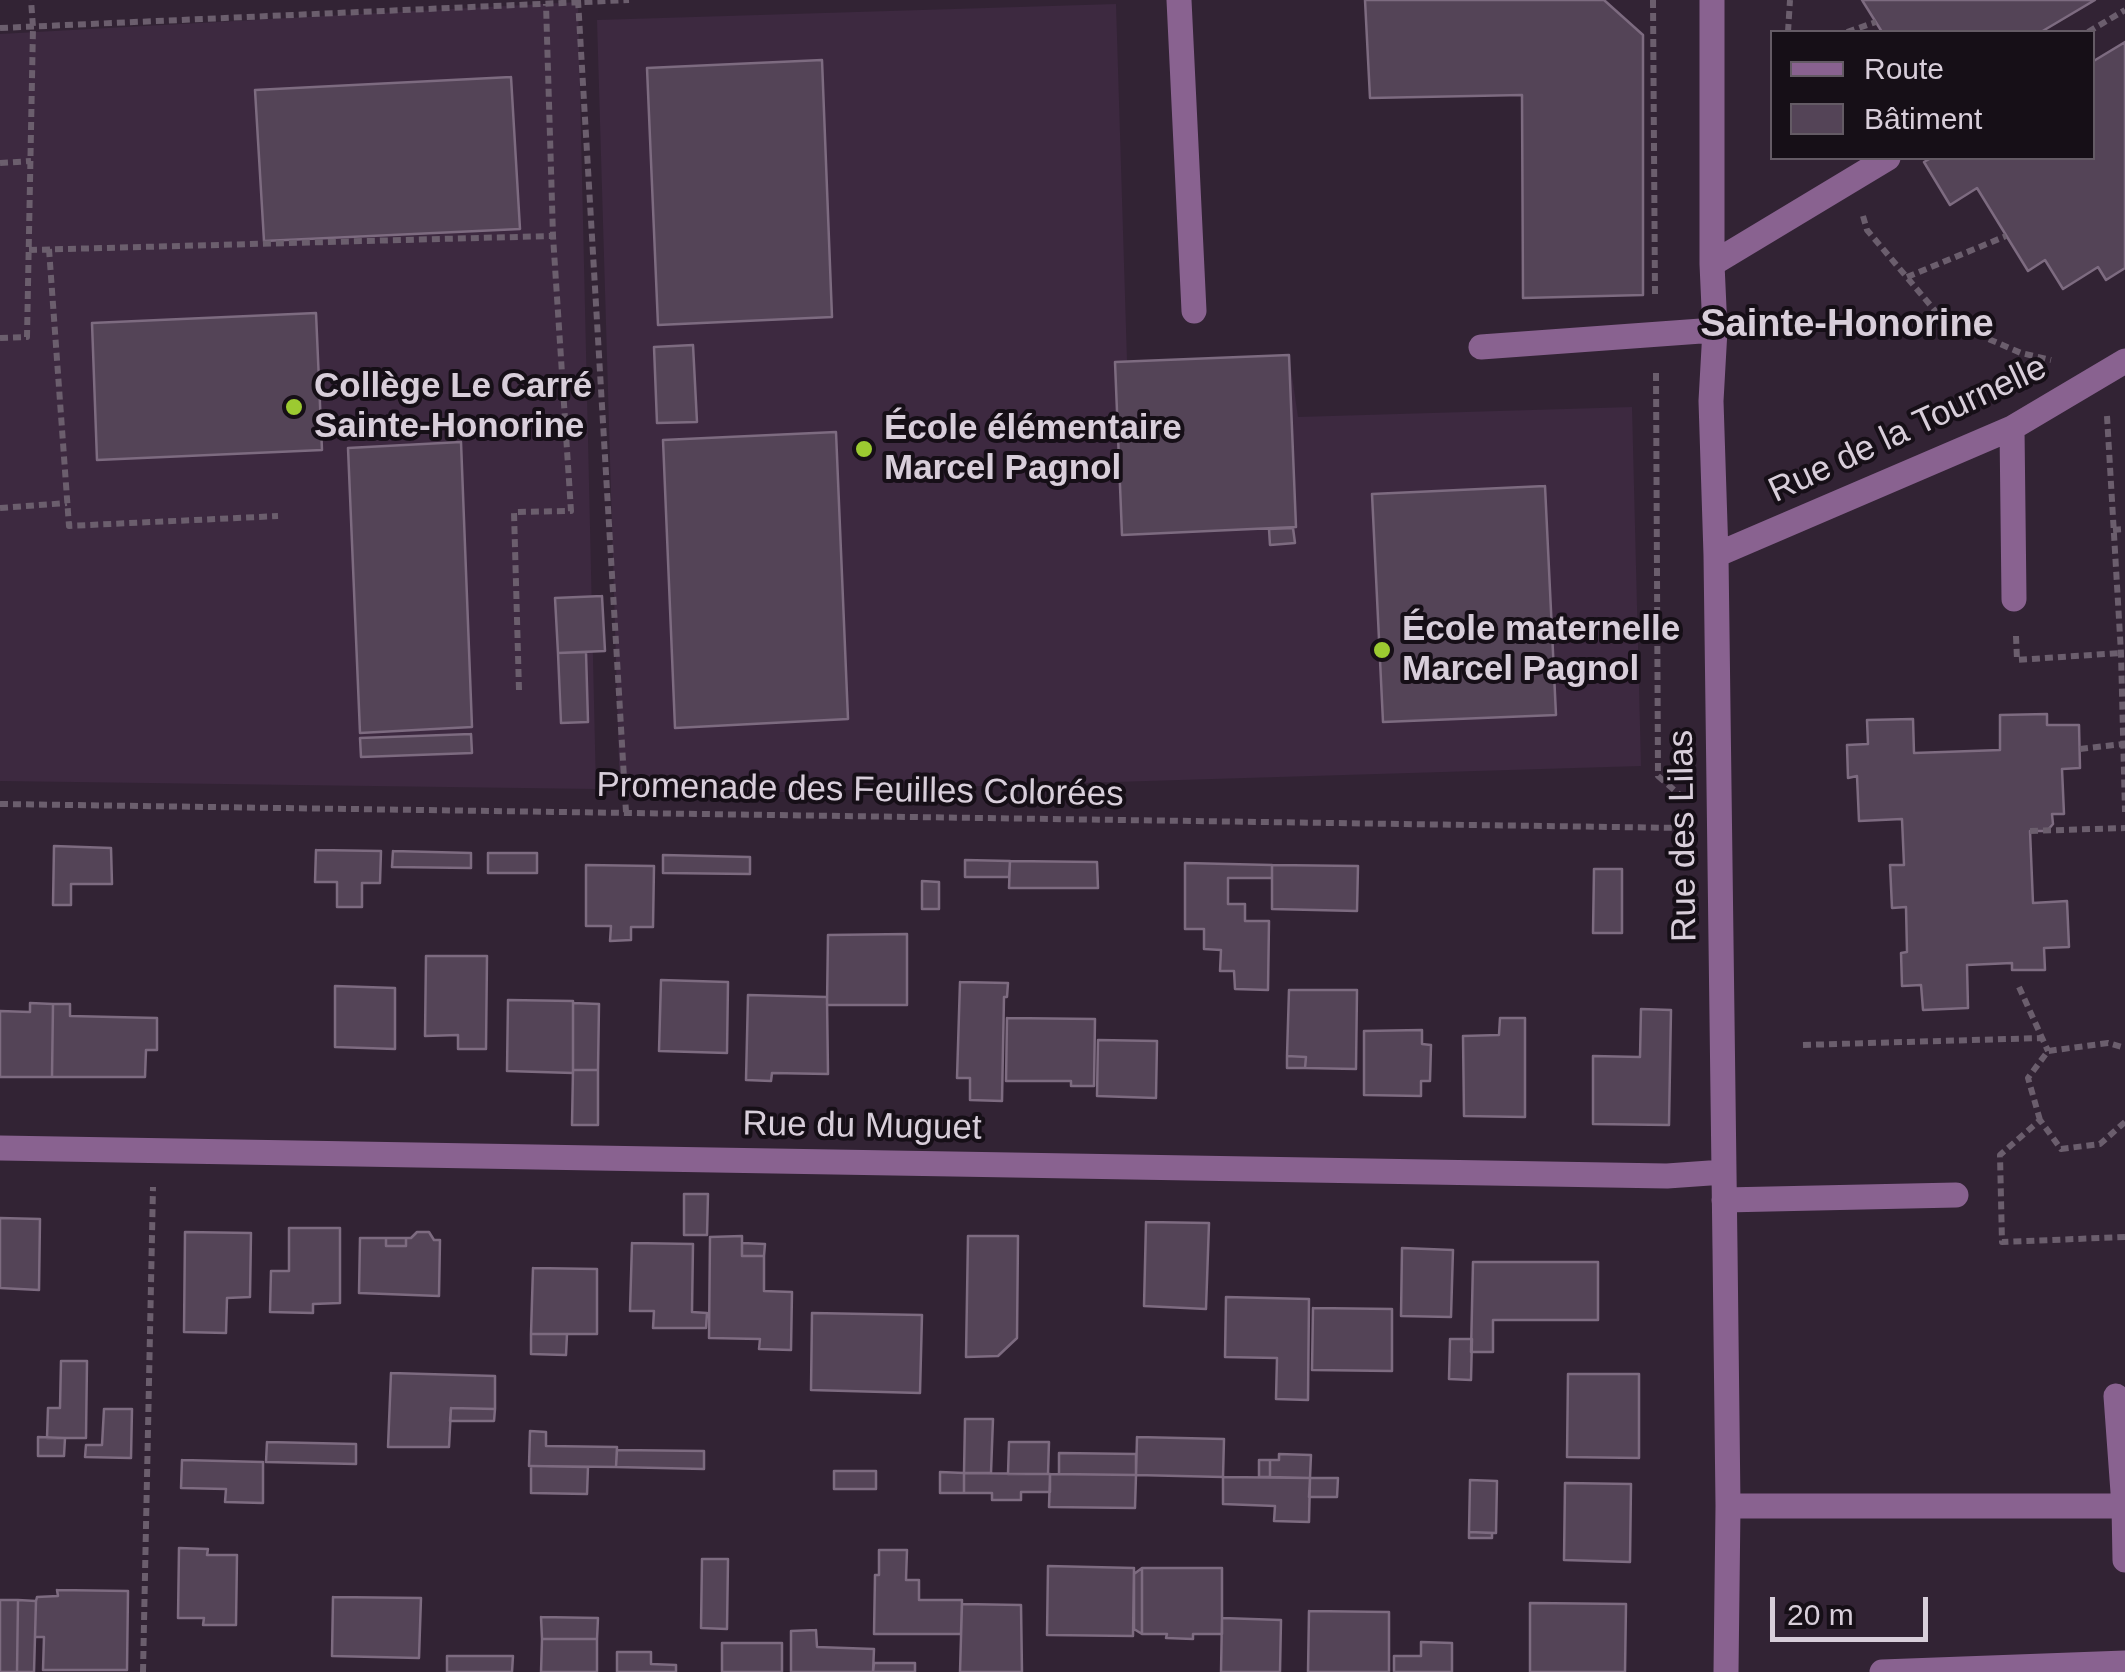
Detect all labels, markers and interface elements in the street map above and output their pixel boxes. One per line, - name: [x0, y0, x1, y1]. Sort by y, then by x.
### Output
- legend: [1770, 30, 2095, 160]
- text: Route: [1864, 52, 1944, 85]
- text: Bâtiment: [1864, 102, 1982, 135]
- district label: Sainte-Honorine: [1700, 303, 1994, 349]
- street label: Rue de la Tournelle: [1762, 347, 2054, 513]
- place label: Collège Le Carré Sainte-Honorine: [314, 366, 592, 448]
- marker: Collège Le Carré Sainte-Honorine: [283, 396, 305, 418]
- place label: École élémentaire Marcel Pagnol: [884, 408, 1182, 490]
- marker: École élémentaire Marcel Pagnol: [853, 438, 875, 460]
- place label: École maternelle Marcel Pagnol: [1402, 609, 1680, 691]
- marker: École maternelle Marcel Pagnol: [1371, 639, 1393, 661]
- street label: Rue des Lilas: [1661, 730, 1707, 942]
- street label: Promenade des Feuilles Colorées: [596, 765, 1124, 817]
- street label: Rue du Muguet: [742, 1104, 982, 1150]
- scale bar: [1775, 1577, 1932, 1639]
- text: 20 m: [1787, 1598, 1854, 1631]

